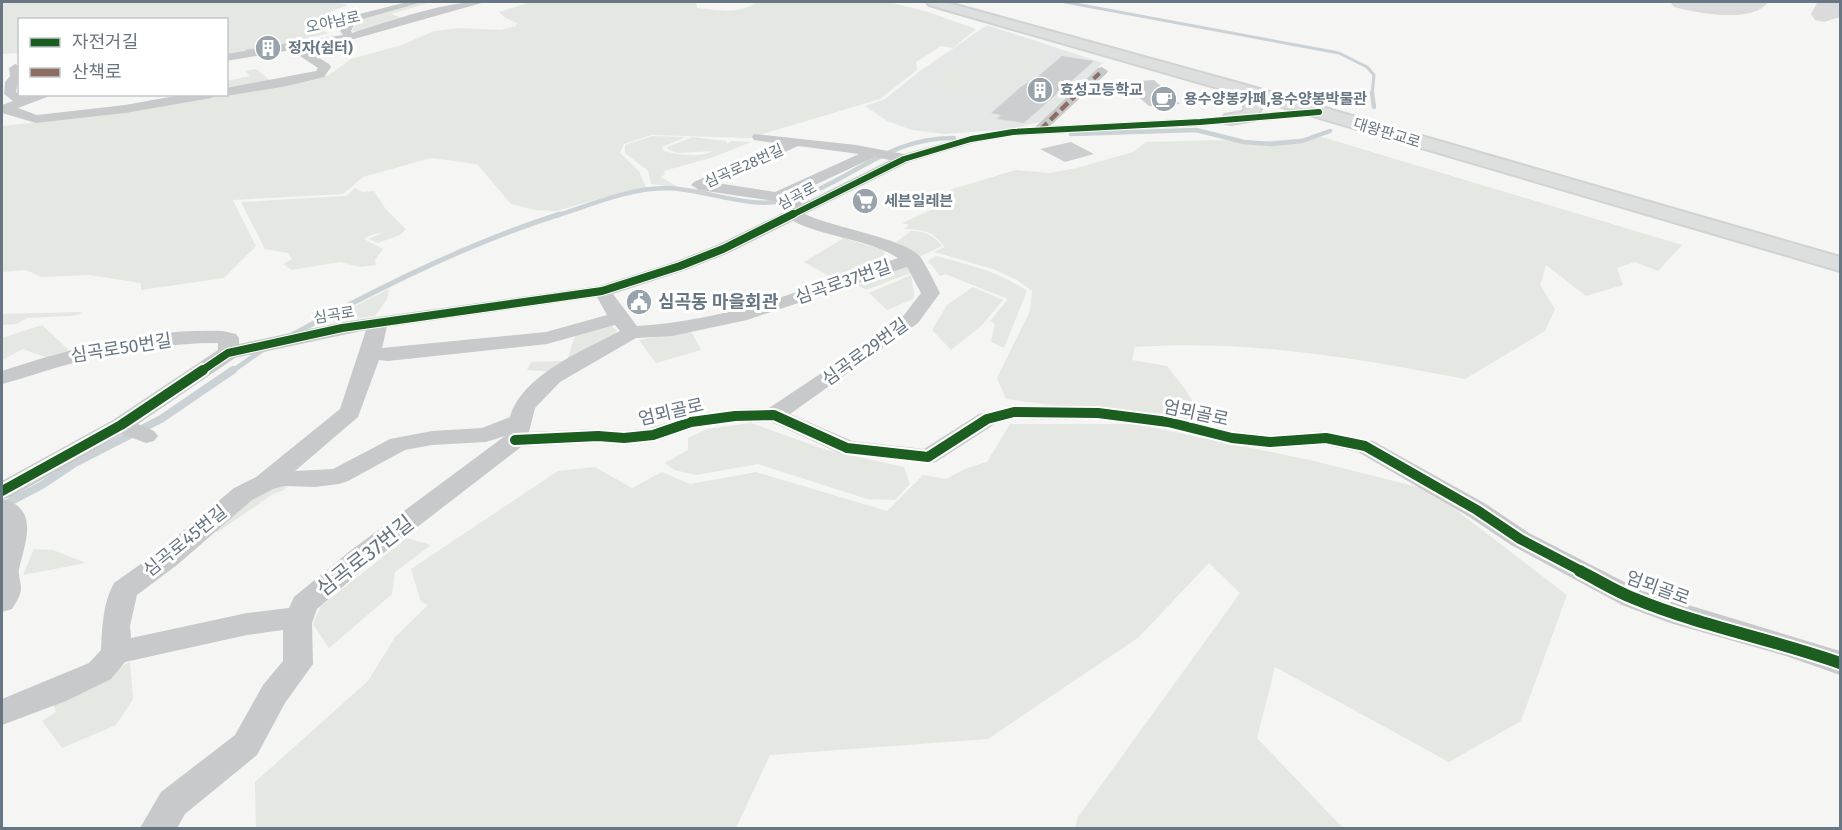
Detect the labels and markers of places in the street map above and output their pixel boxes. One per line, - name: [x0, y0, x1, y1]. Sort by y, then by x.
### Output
- building icon: 정자(쉼터): [253, 33, 283, 63]
- place label: 정자(쉼터): [288, 39, 353, 57]
- building icon: 효성고등학교: [1025, 75, 1055, 105]
- place label: 효성고등학교: [1060, 81, 1143, 99]
- cafe icon: 용수양봉카페,용수양봉박물관: [1149, 84, 1179, 114]
- place label: 용수양봉카페,용수양봉박물관: [1184, 90, 1367, 108]
- supermarket icon: 세븐일레븐: [850, 186, 880, 216]
- place label: 세븐일레븐: [884, 192, 953, 210]
- public building icon: 심곡동 마을회관: [624, 287, 654, 317]
- place label: 심곡동 마을회관: [658, 291, 779, 313]

